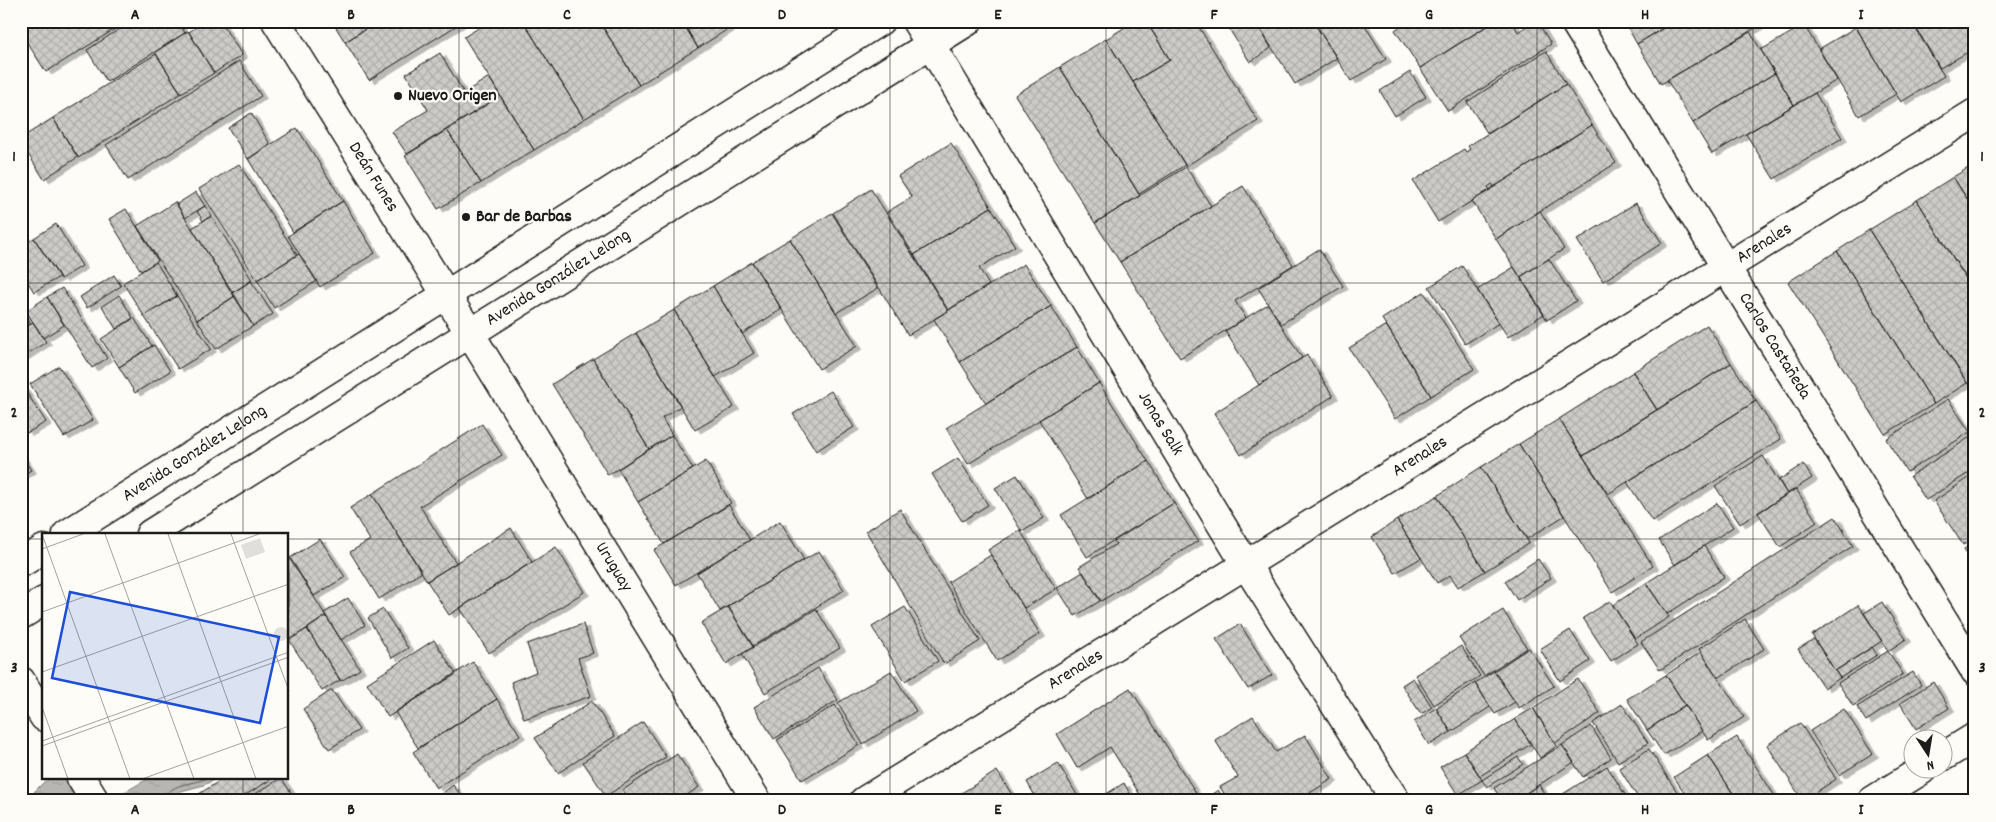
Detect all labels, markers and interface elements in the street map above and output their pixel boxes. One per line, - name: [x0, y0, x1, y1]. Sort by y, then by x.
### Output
- text: A: [131, 4, 140, 27]
- text: B: [347, 4, 355, 27]
- text: C: [563, 4, 571, 27]
- text: D: [778, 4, 787, 27]
- text: E: [994, 4, 1002, 27]
- text: F: [1210, 4, 1218, 27]
- text: G: [1425, 4, 1433, 27]
- text: H: [1641, 4, 1649, 27]
- text: I: [1859, 4, 1865, 27]
- place label: Nuevo Origen: [408, 84, 497, 109]
- marker: Nuevo Origen: [392, 90, 404, 102]
- street label: Deán Funes: [342, 137, 404, 217]
- text: 1: [12, 146, 16, 169]
- text: 1: [1980, 146, 1984, 169]
- place label: Bar de Barbas: [476, 205, 572, 230]
- marker: Bar de Barbas: [460, 211, 472, 223]
- street label: Arenales: [1732, 217, 1797, 270]
- street label: Avenida González Lelong: [481, 223, 635, 333]
- street label: Carlos Castañeda: [1732, 288, 1817, 405]
- street label: Jonas Salk: [1131, 387, 1189, 461]
- street label: Avenida González Lelong: [118, 398, 272, 508]
- text: 2: [11, 402, 18, 425]
- text: 2: [1979, 402, 1986, 425]
- street label: Arenales: [1388, 430, 1453, 483]
- inset map: [42, 533, 289, 780]
- street label: Uruguay: [589, 537, 639, 598]
- street label: Arenales: [1043, 643, 1108, 697]
- text: 3: [10, 657, 18, 680]
- text: 3: [1978, 657, 1986, 680]
- north arrow: [1904, 730, 1954, 780]
- text: N: [1925, 754, 1936, 775]
- text: A: [131, 799, 140, 822]
- text: B: [347, 799, 355, 822]
- text: C: [563, 799, 571, 822]
- text: D: [778, 799, 787, 822]
- text: E: [994, 799, 1002, 822]
- text: F: [1210, 799, 1218, 822]
- text: G: [1425, 799, 1433, 822]
- text: H: [1641, 799, 1649, 822]
- text: I: [1859, 799, 1865, 822]

